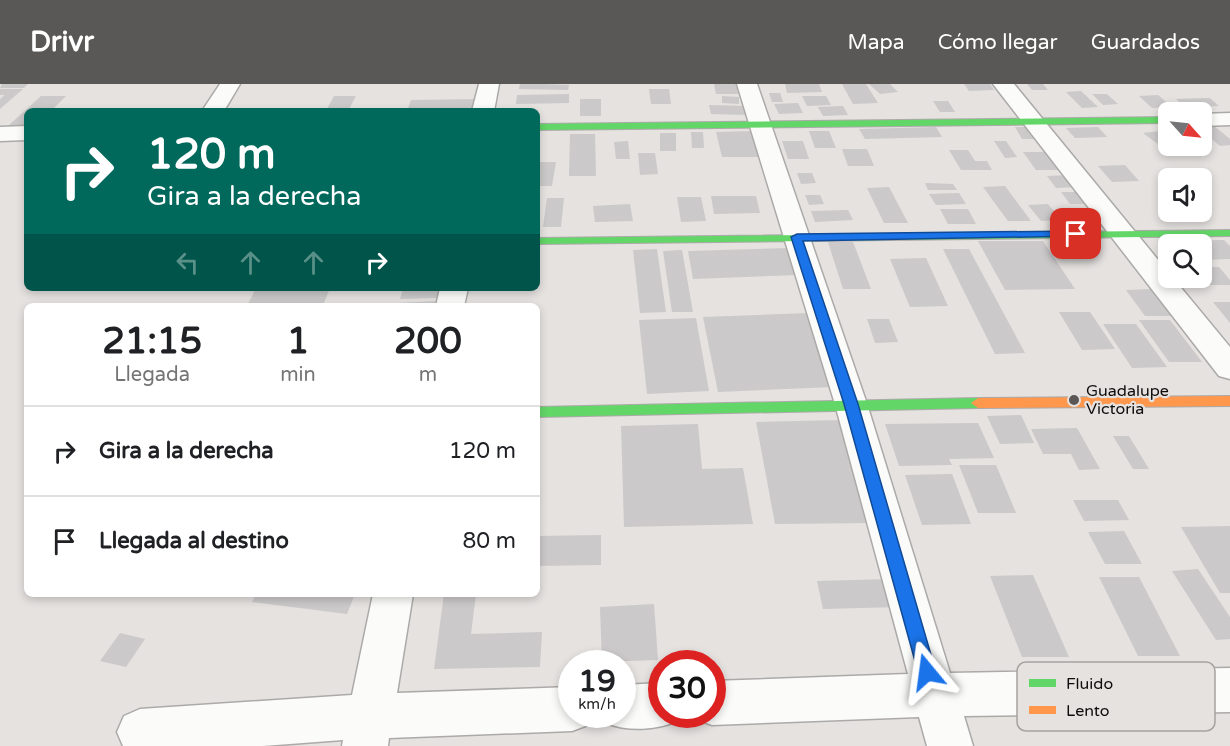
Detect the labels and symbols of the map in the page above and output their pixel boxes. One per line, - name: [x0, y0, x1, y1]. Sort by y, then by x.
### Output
- north arrow: [1158, 102, 1212, 156]
- pin: [1050, 208, 1101, 259]
- place label: Guadalupe Victoria: [1086, 381, 1169, 419]
- marker: Guadalupe Victoria: [1067, 393, 1081, 407]
- position arrow: [895, 640, 959, 704]
- speed limit sign: 30: [648, 650, 726, 728]
- legend: [1017, 662, 1215, 731]
- text: Fluido: [1066, 674, 1113, 694]
- text: Lento: [1066, 701, 1110, 721]

